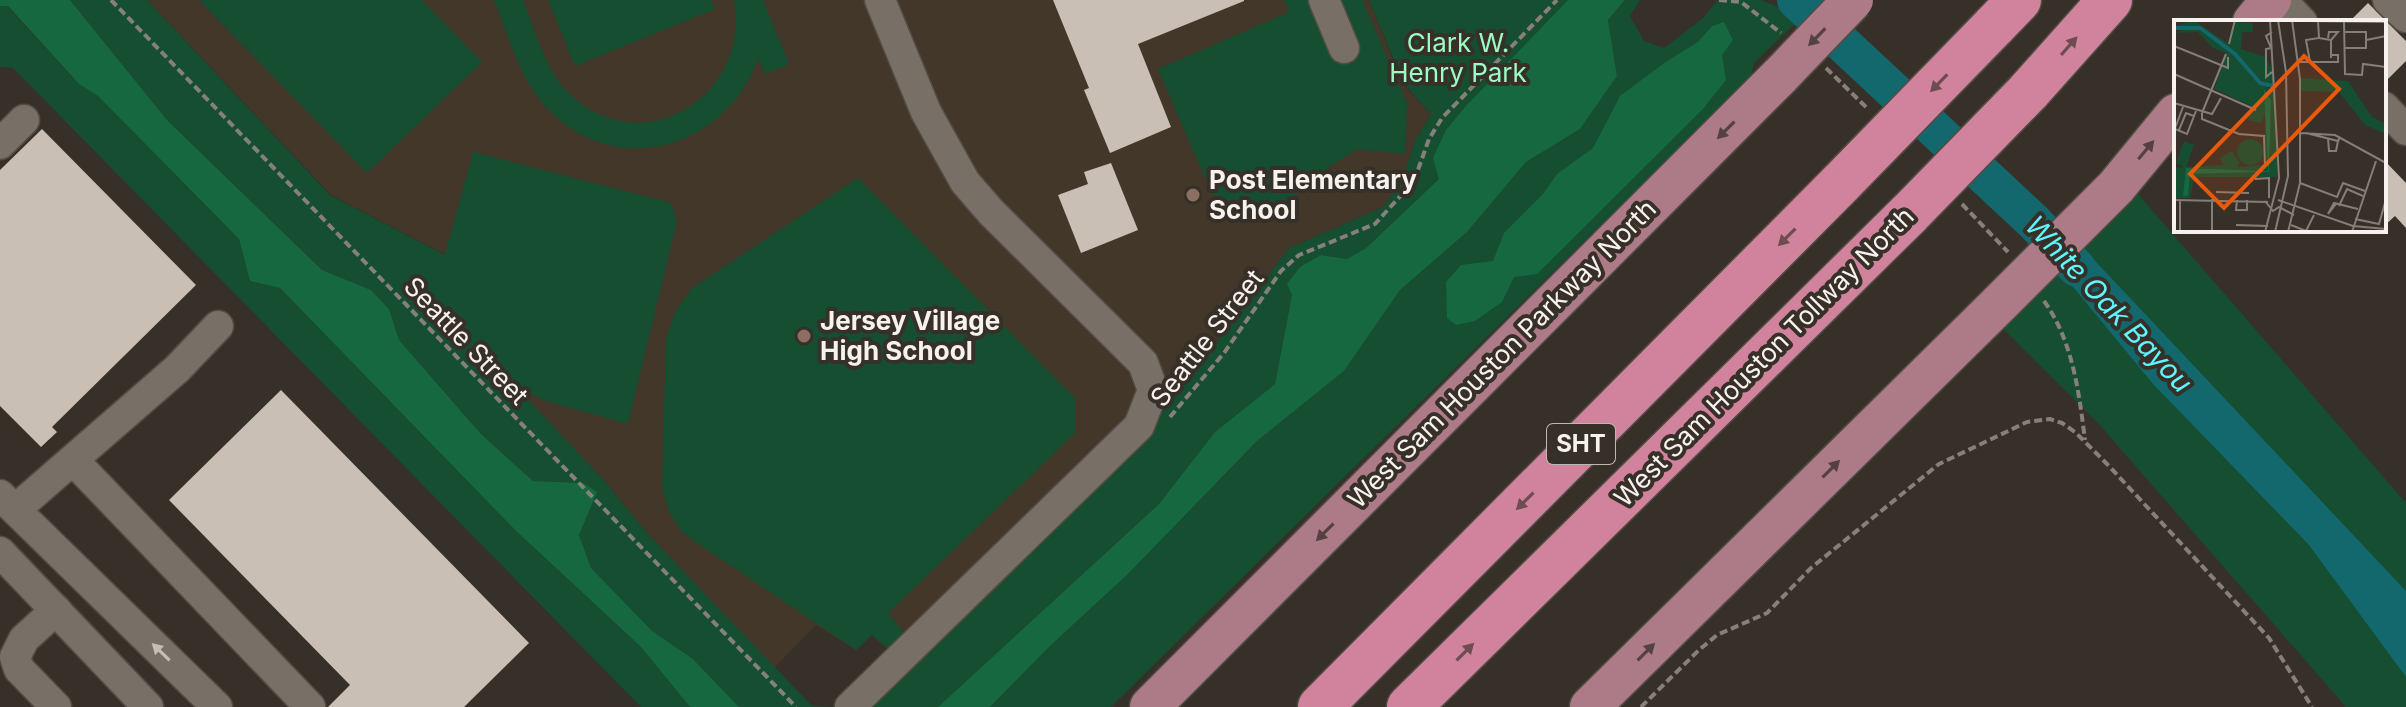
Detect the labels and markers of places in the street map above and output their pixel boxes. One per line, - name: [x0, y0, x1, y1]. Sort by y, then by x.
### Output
- place label: Post Elementary School: [1209, 164, 1417, 225]
- marker: Post Elementary School: [1184, 186, 1202, 204]
- place label: Jersey Village High School: [820, 305, 1000, 366]
- marker: Jersey Village High School: [795, 327, 813, 345]

